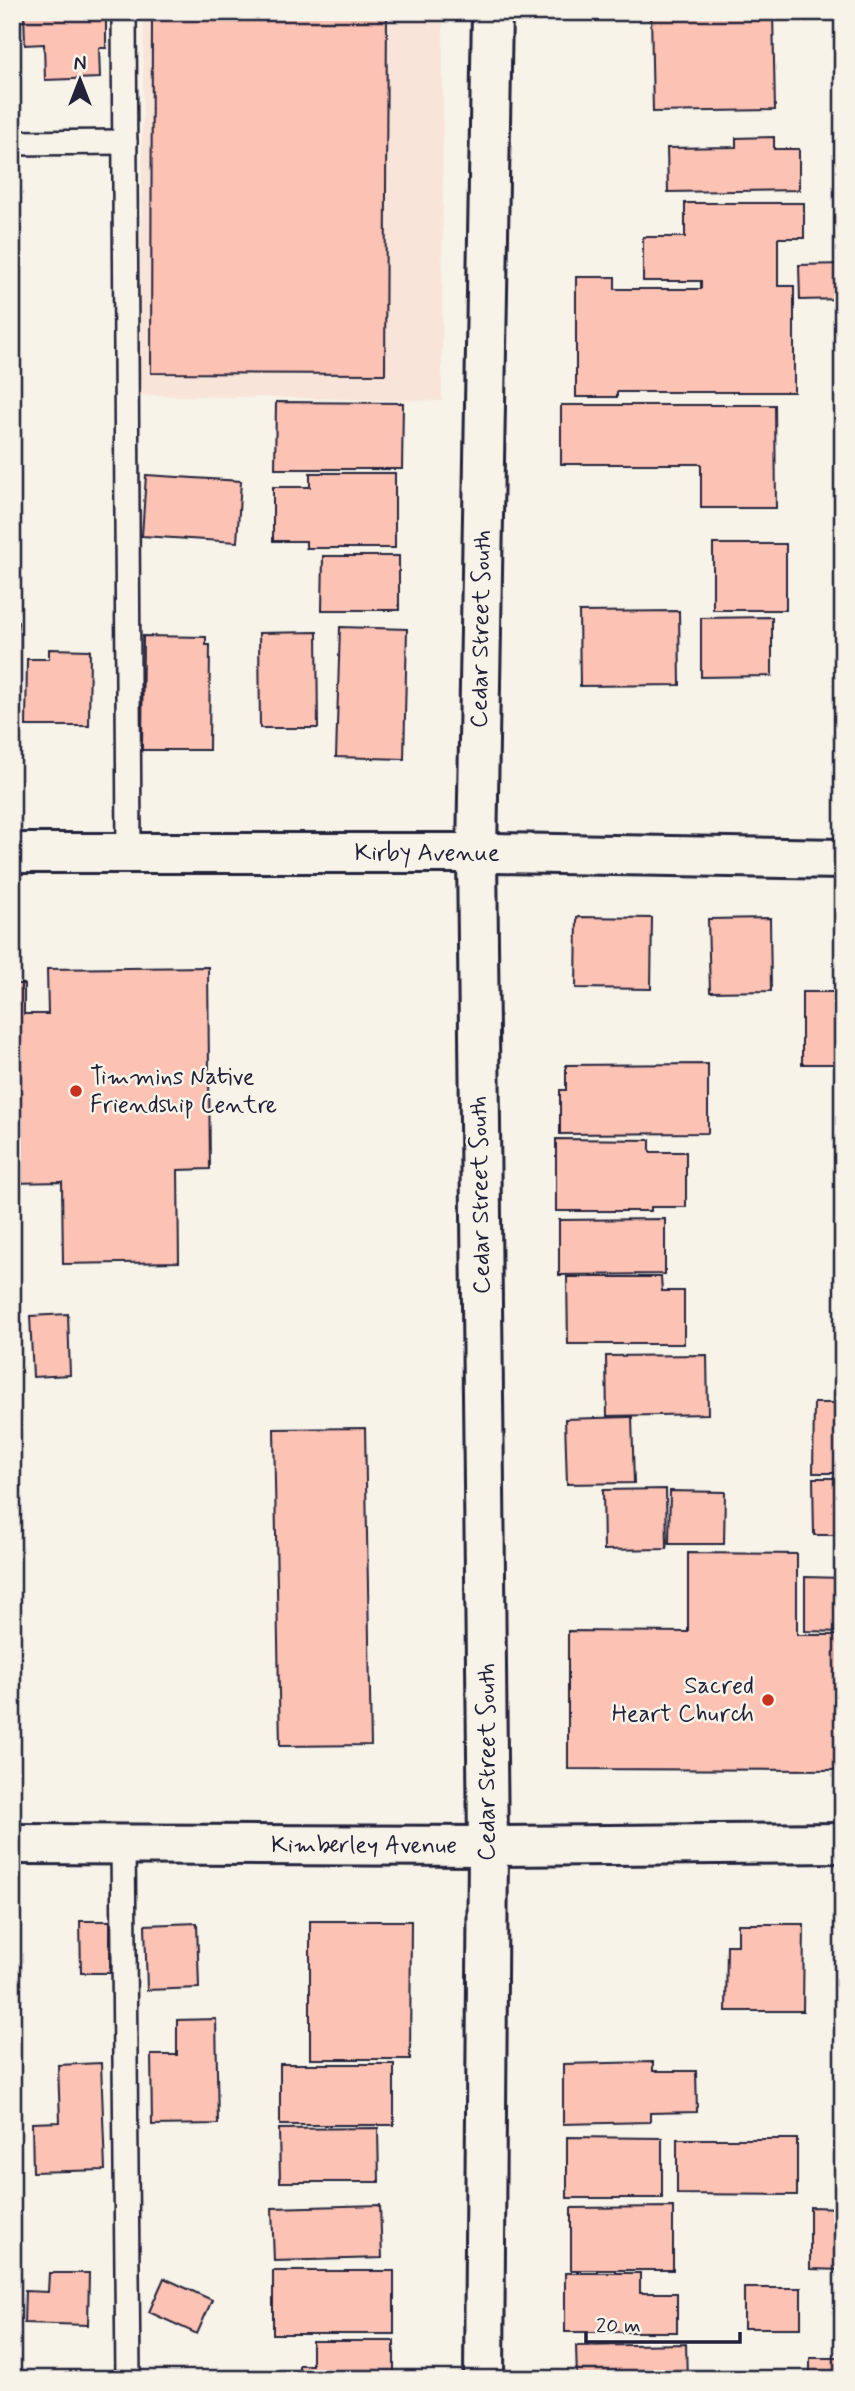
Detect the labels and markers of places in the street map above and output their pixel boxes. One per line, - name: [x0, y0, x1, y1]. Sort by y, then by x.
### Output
- place label: Timmins Native Friendship Centre: [90, 1062, 277, 1121]
- marker: Timmins Native Friendship Centre: [68, 1083, 84, 1099]
- place label: Sacred Heart Church: [612, 1671, 754, 1730]
- marker: Sacred Heart Church: [760, 1692, 776, 1708]

